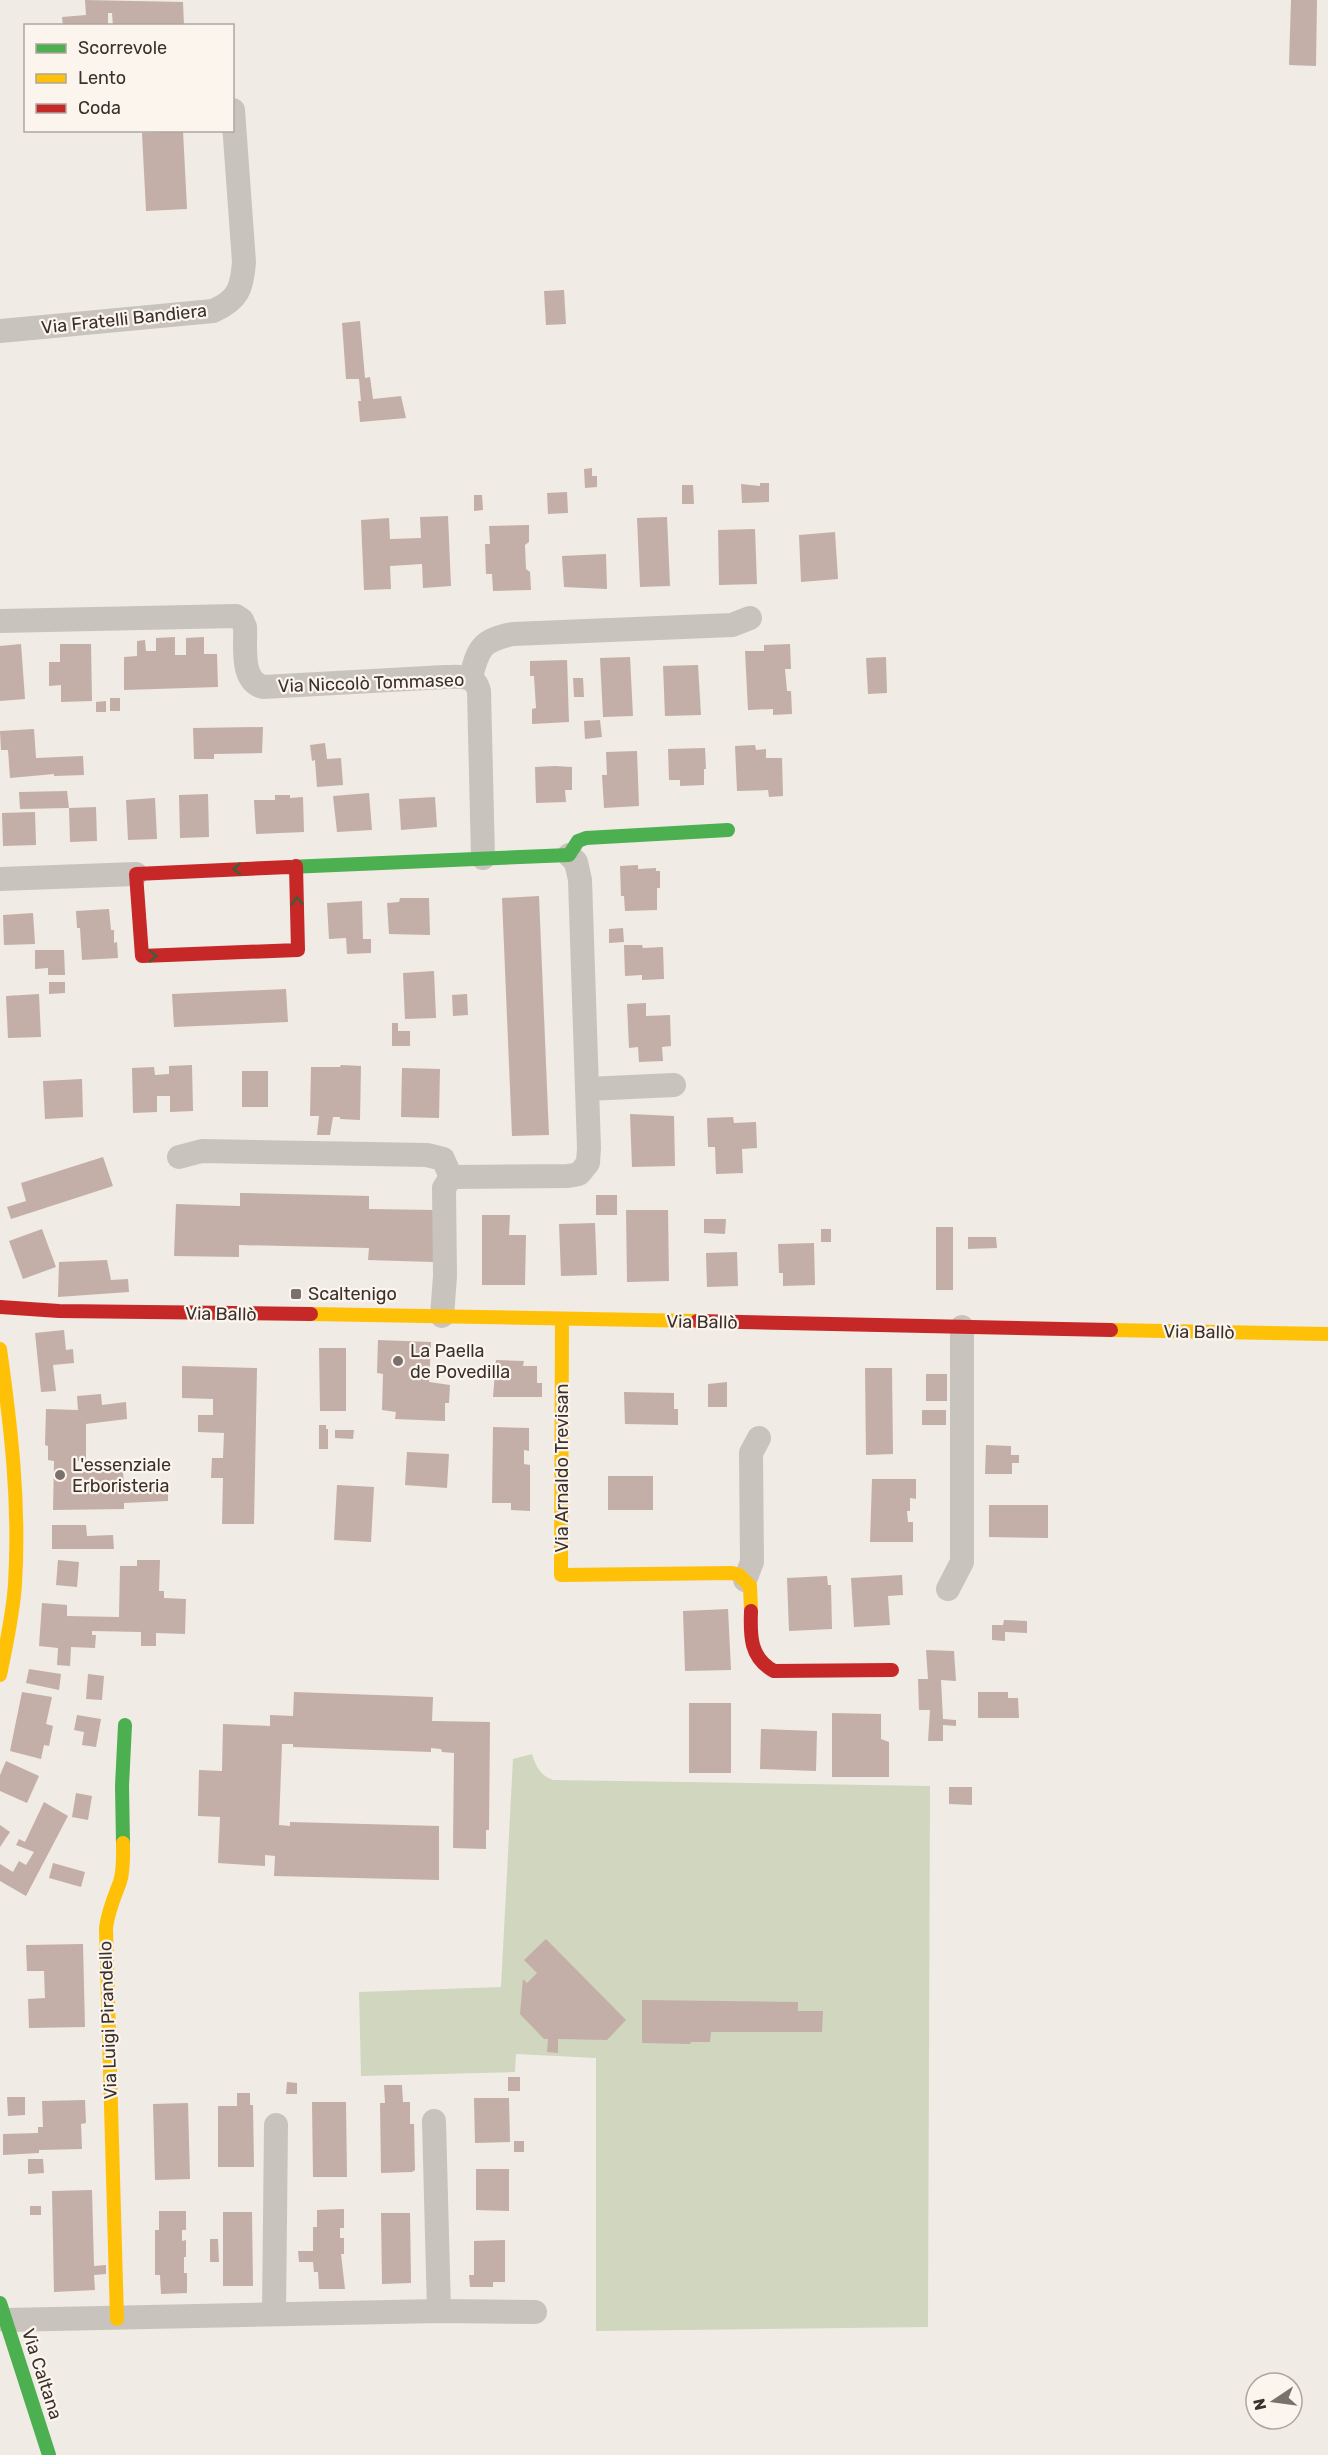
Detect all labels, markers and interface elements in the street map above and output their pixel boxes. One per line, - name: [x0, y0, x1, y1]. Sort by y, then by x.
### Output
- legend: [24, 24, 234, 132]
- text: Scorrevole: [78, 37, 167, 59]
- text: Lento: [78, 67, 126, 89]
- text: Coda: [78, 97, 121, 119]
- street label: Via Fratelli Bandiera: [40, 299, 208, 339]
- street label: Via Niccolò Tommaseo: [277, 669, 465, 697]
- one-way arrow: [233, 862, 242, 875]
- one-way arrow: [290, 896, 303, 905]
- one-way arrow: [148, 950, 157, 962]
- place label: Scaltenigo: [308, 1283, 397, 1305]
- marker: Scaltenigo: [289, 1287, 303, 1301]
- street label: Via Ballò: [185, 1302, 257, 1326]
- street label: Via Ballò: [666, 1310, 738, 1334]
- street label: Via Ballò: [1163, 1320, 1235, 1344]
- place label: La Paella de Povedilla: [410, 1340, 510, 1383]
- marker: La Paella de Povedilla: [391, 1354, 405, 1368]
- street label: Via Arnaldo Trevisan: [551, 1384, 573, 1552]
- place label: L'essenziale Erboristeria: [72, 1454, 171, 1497]
- marker: L'essenziale Erboristeria: [53, 1468, 67, 1482]
- street label: Via Luigi Pirandello: [94, 1941, 122, 2099]
- street label: Via Caltana: [17, 2326, 67, 2422]
- north arrow: [1244, 2371, 1304, 2431]
- text: N: [1249, 2397, 1270, 2412]

